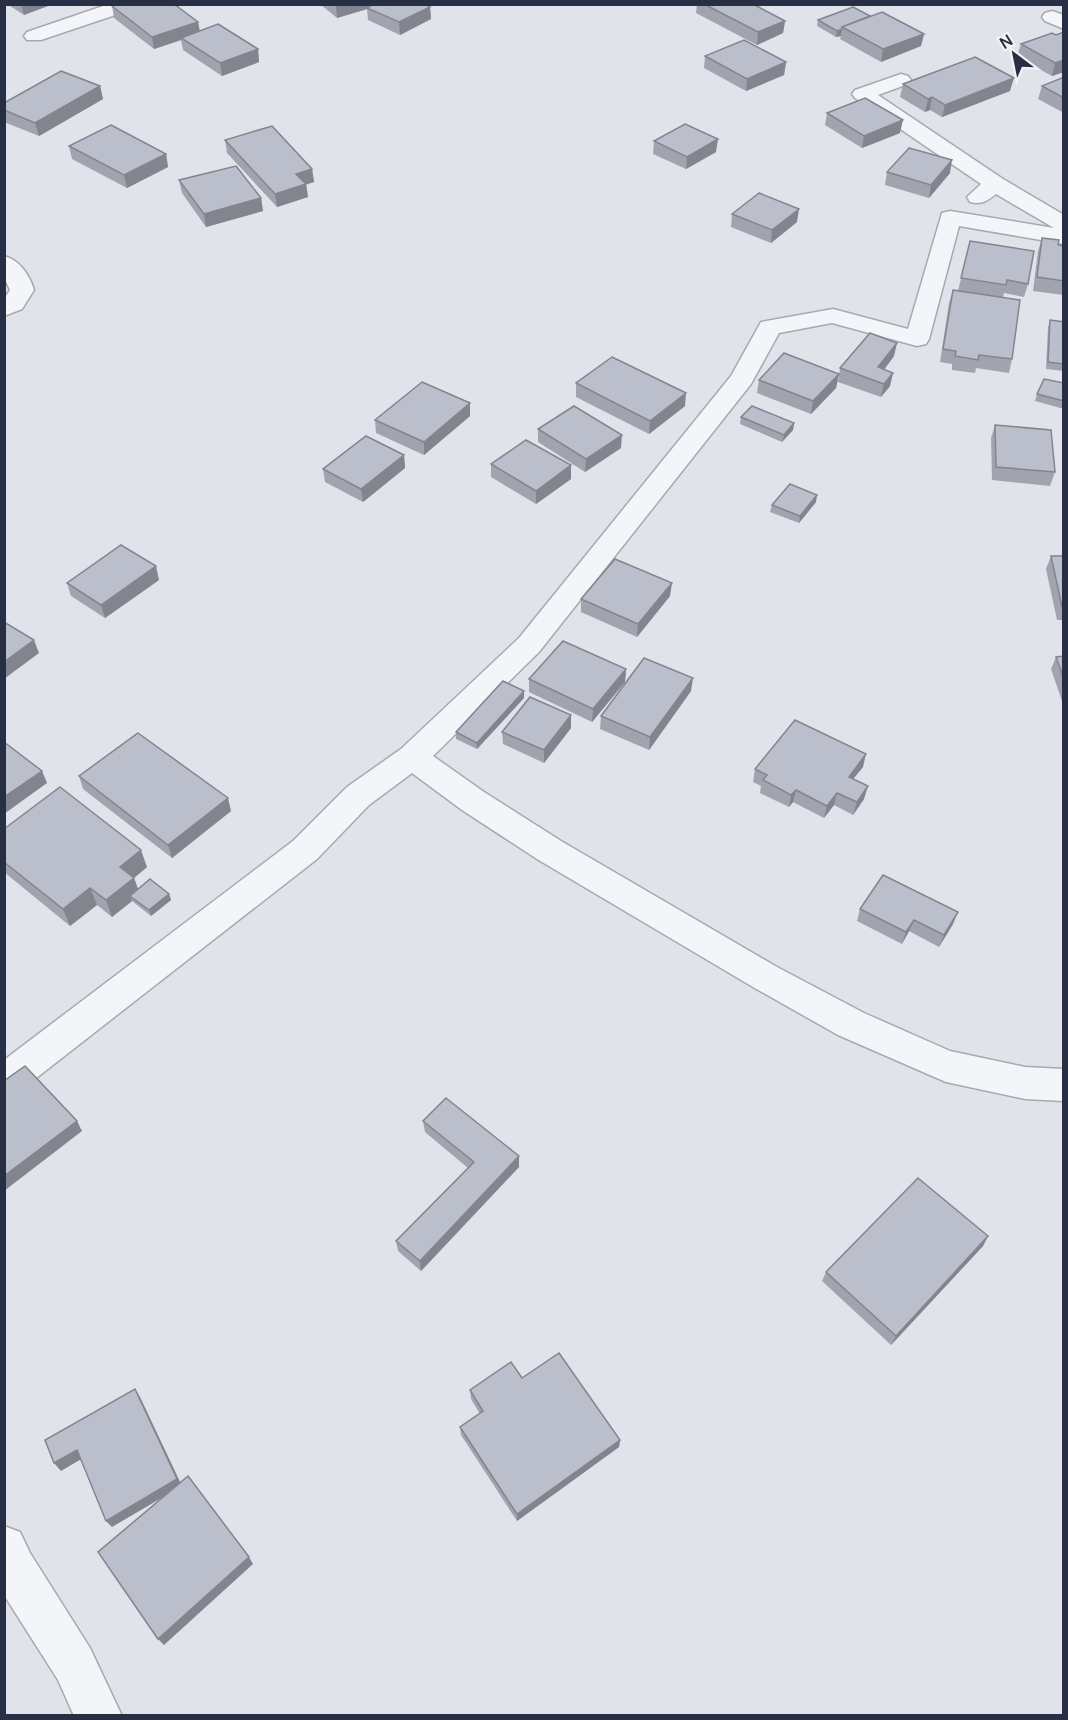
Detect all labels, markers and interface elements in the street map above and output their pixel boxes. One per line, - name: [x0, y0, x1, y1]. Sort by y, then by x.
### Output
- north arrow: [984, 24, 1044, 84]
- text: N: [995, 29, 1017, 54]

